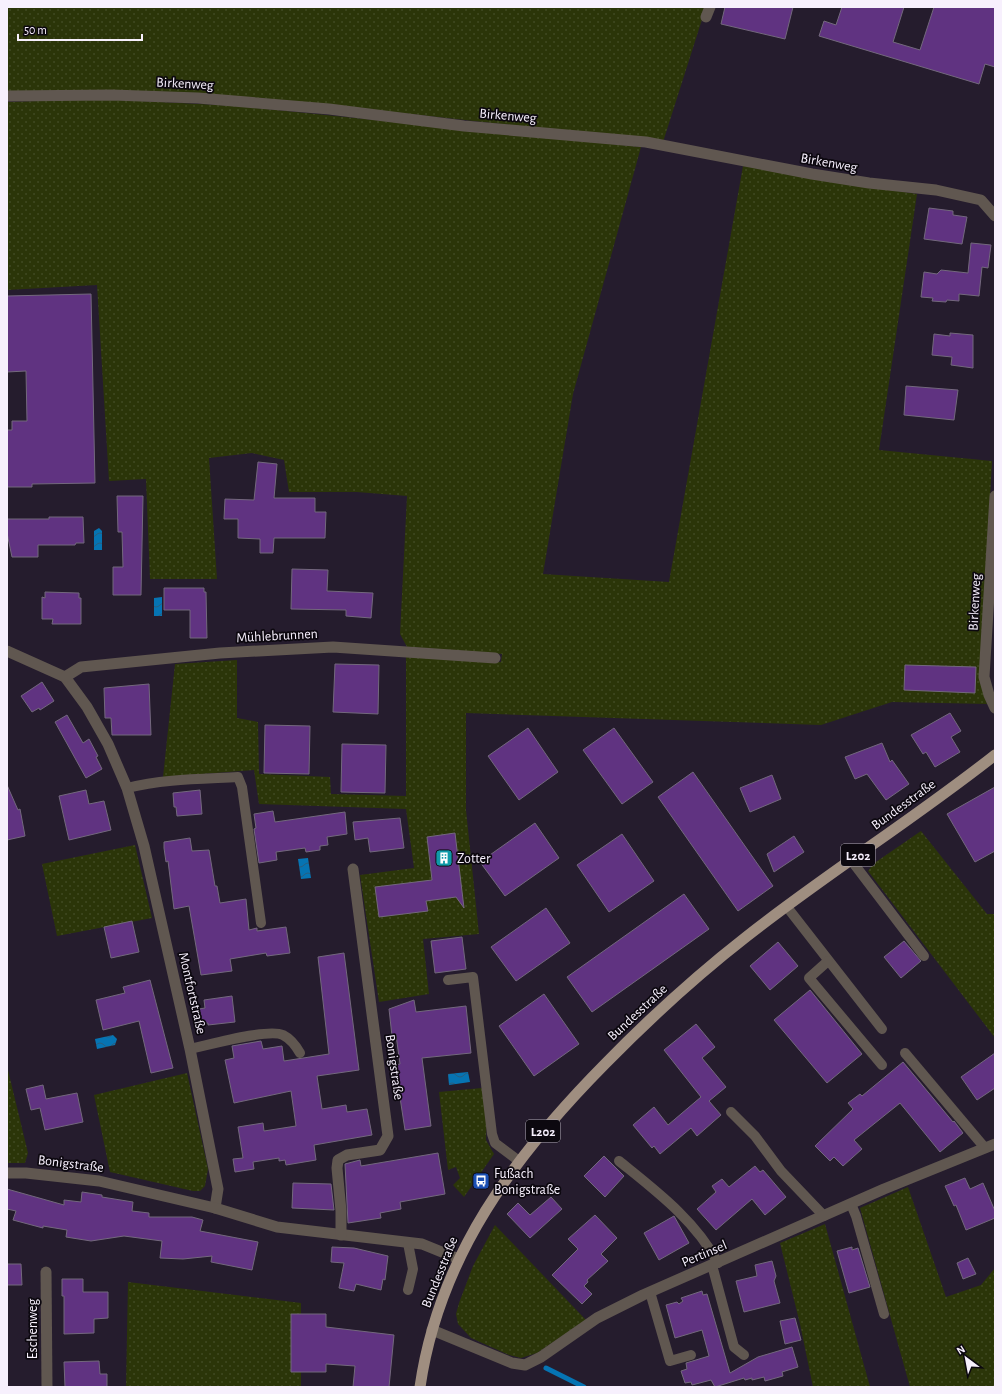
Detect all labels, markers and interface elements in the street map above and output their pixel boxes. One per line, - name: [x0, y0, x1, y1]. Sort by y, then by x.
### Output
- scale bar: [18, 16, 142, 42]
- text: 50 m: [24, 24, 47, 36]
- street label: Birkenweg: [156, 76, 214, 93]
- street label: Birkenweg: [479, 107, 537, 125]
- street label: Birkenweg: [799, 151, 858, 175]
- street label: Birkenweg: [967, 573, 984, 631]
- street label: Mühlebrunnen: [236, 627, 318, 645]
- street label: Bundesstraße: [869, 777, 938, 833]
- road number: L202: [841, 844, 875, 866]
- building icon: Zotter: [434, 848, 454, 868]
- place label: Zotter: [457, 852, 491, 866]
- street label: Montfortstraße: [176, 951, 208, 1036]
- street label: Bundesstraße: [605, 982, 670, 1044]
- street label: Bonigstraße: [382, 1033, 406, 1101]
- road number: L202: [526, 1120, 560, 1142]
- street label: Bonigstraße: [37, 1153, 105, 1175]
- place label: Fußach Bonigstraße: [494, 1167, 560, 1197]
- bus stop icon: Fußach Bonigstraße: [471, 1171, 491, 1191]
- street label: Bundesstraße: [419, 1235, 461, 1310]
- street label: Pertinsel: [680, 1238, 729, 1270]
- street label: Eschenweg: [26, 1299, 40, 1359]
- north arrow: [946, 1338, 986, 1378]
- text: N: [955, 1343, 967, 1357]

